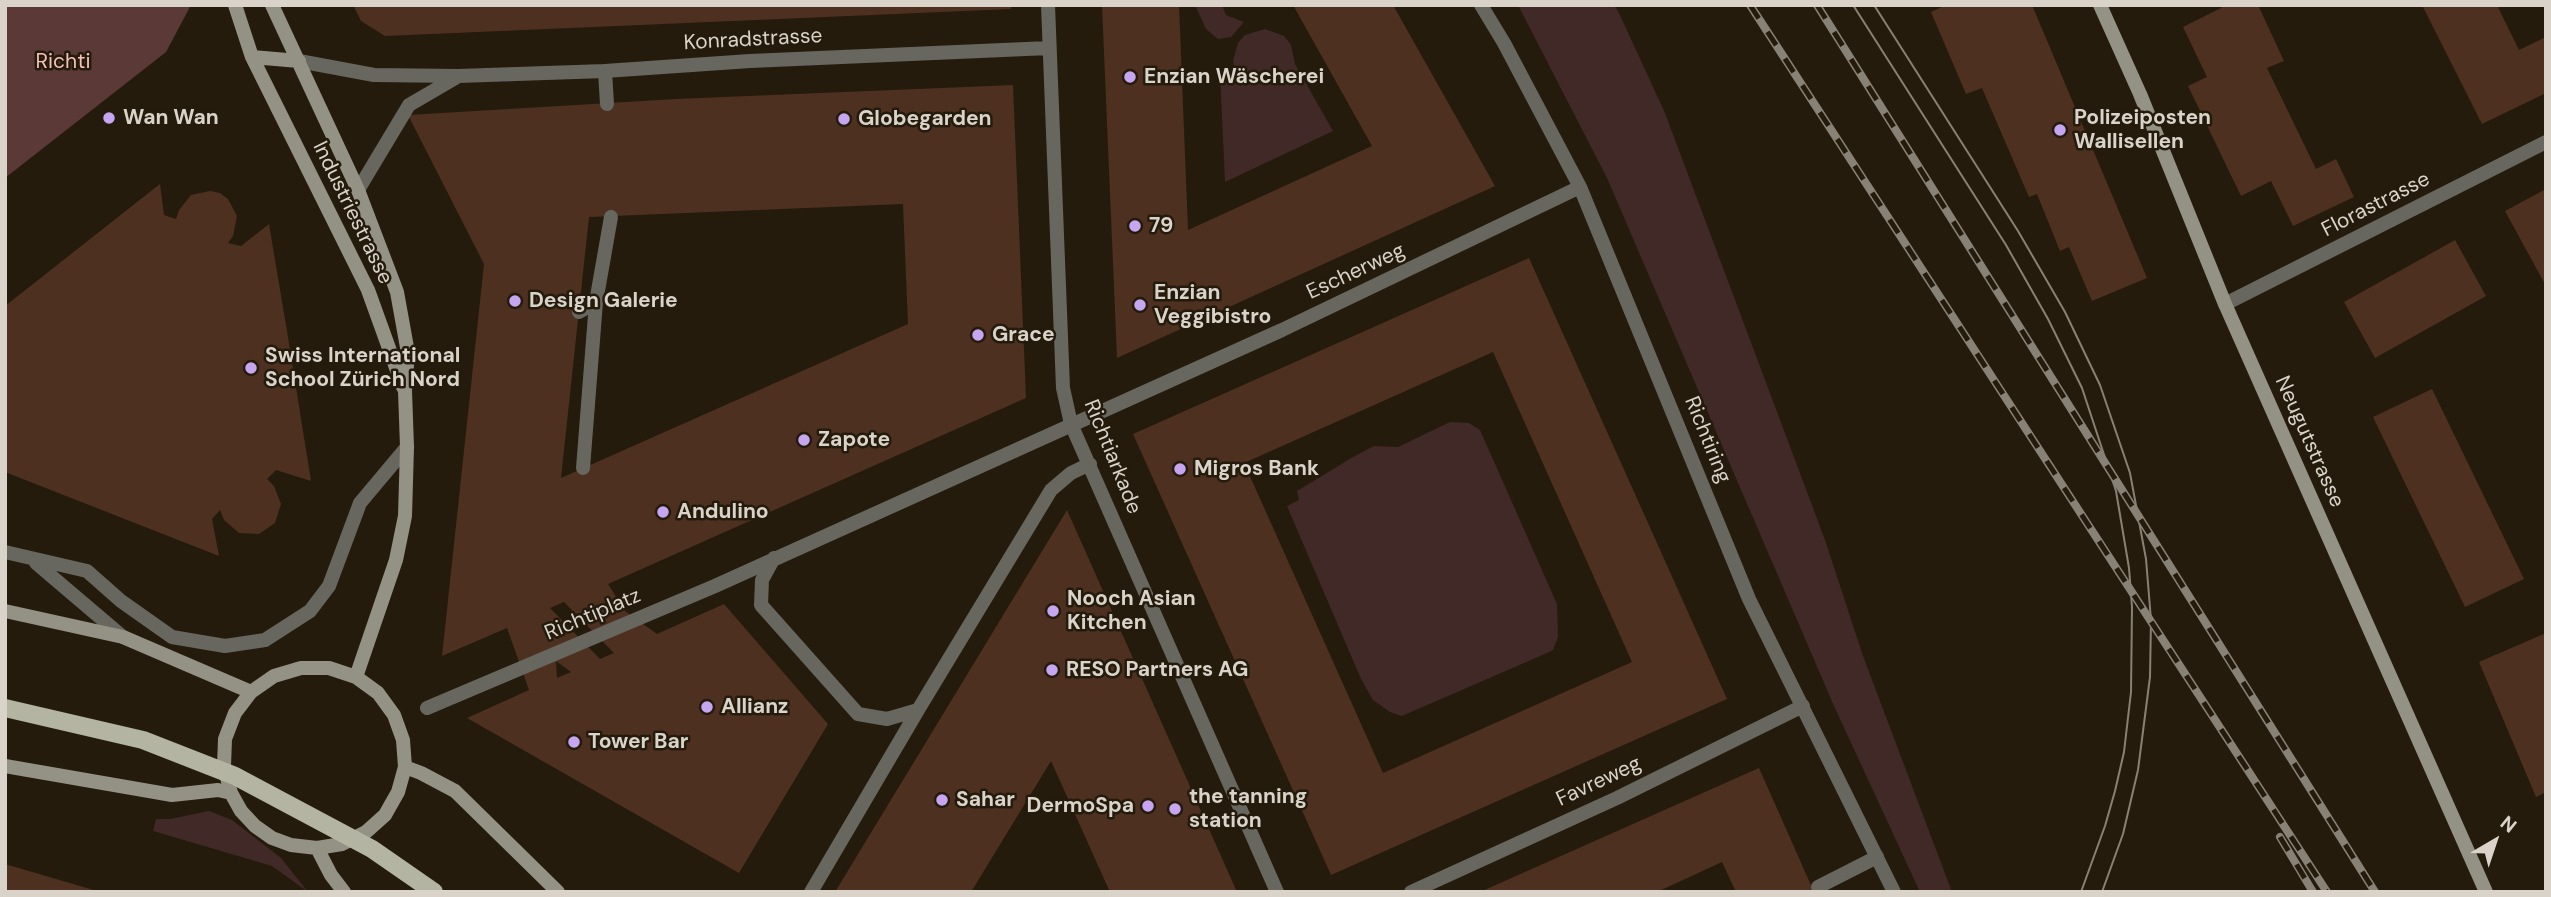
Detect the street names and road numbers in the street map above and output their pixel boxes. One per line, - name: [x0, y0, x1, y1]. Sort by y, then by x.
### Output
- street label: Konradstrasse: [683, 24, 823, 56]
- street label: Industriestrasse: [307, 137, 397, 289]
- street label: Florastrasse: [2318, 167, 2434, 243]
- street label: Escherweg: [1303, 238, 1409, 306]
- street label: Neugutstrasse: [2269, 372, 2349, 512]
- street label: Richtiring: [1678, 393, 1736, 487]
- street label: Richtiarkade: [1078, 396, 1146, 518]
- street label: Richtiplatz: [541, 584, 645, 646]
- street label: Favreweg: [1553, 751, 1645, 813]

